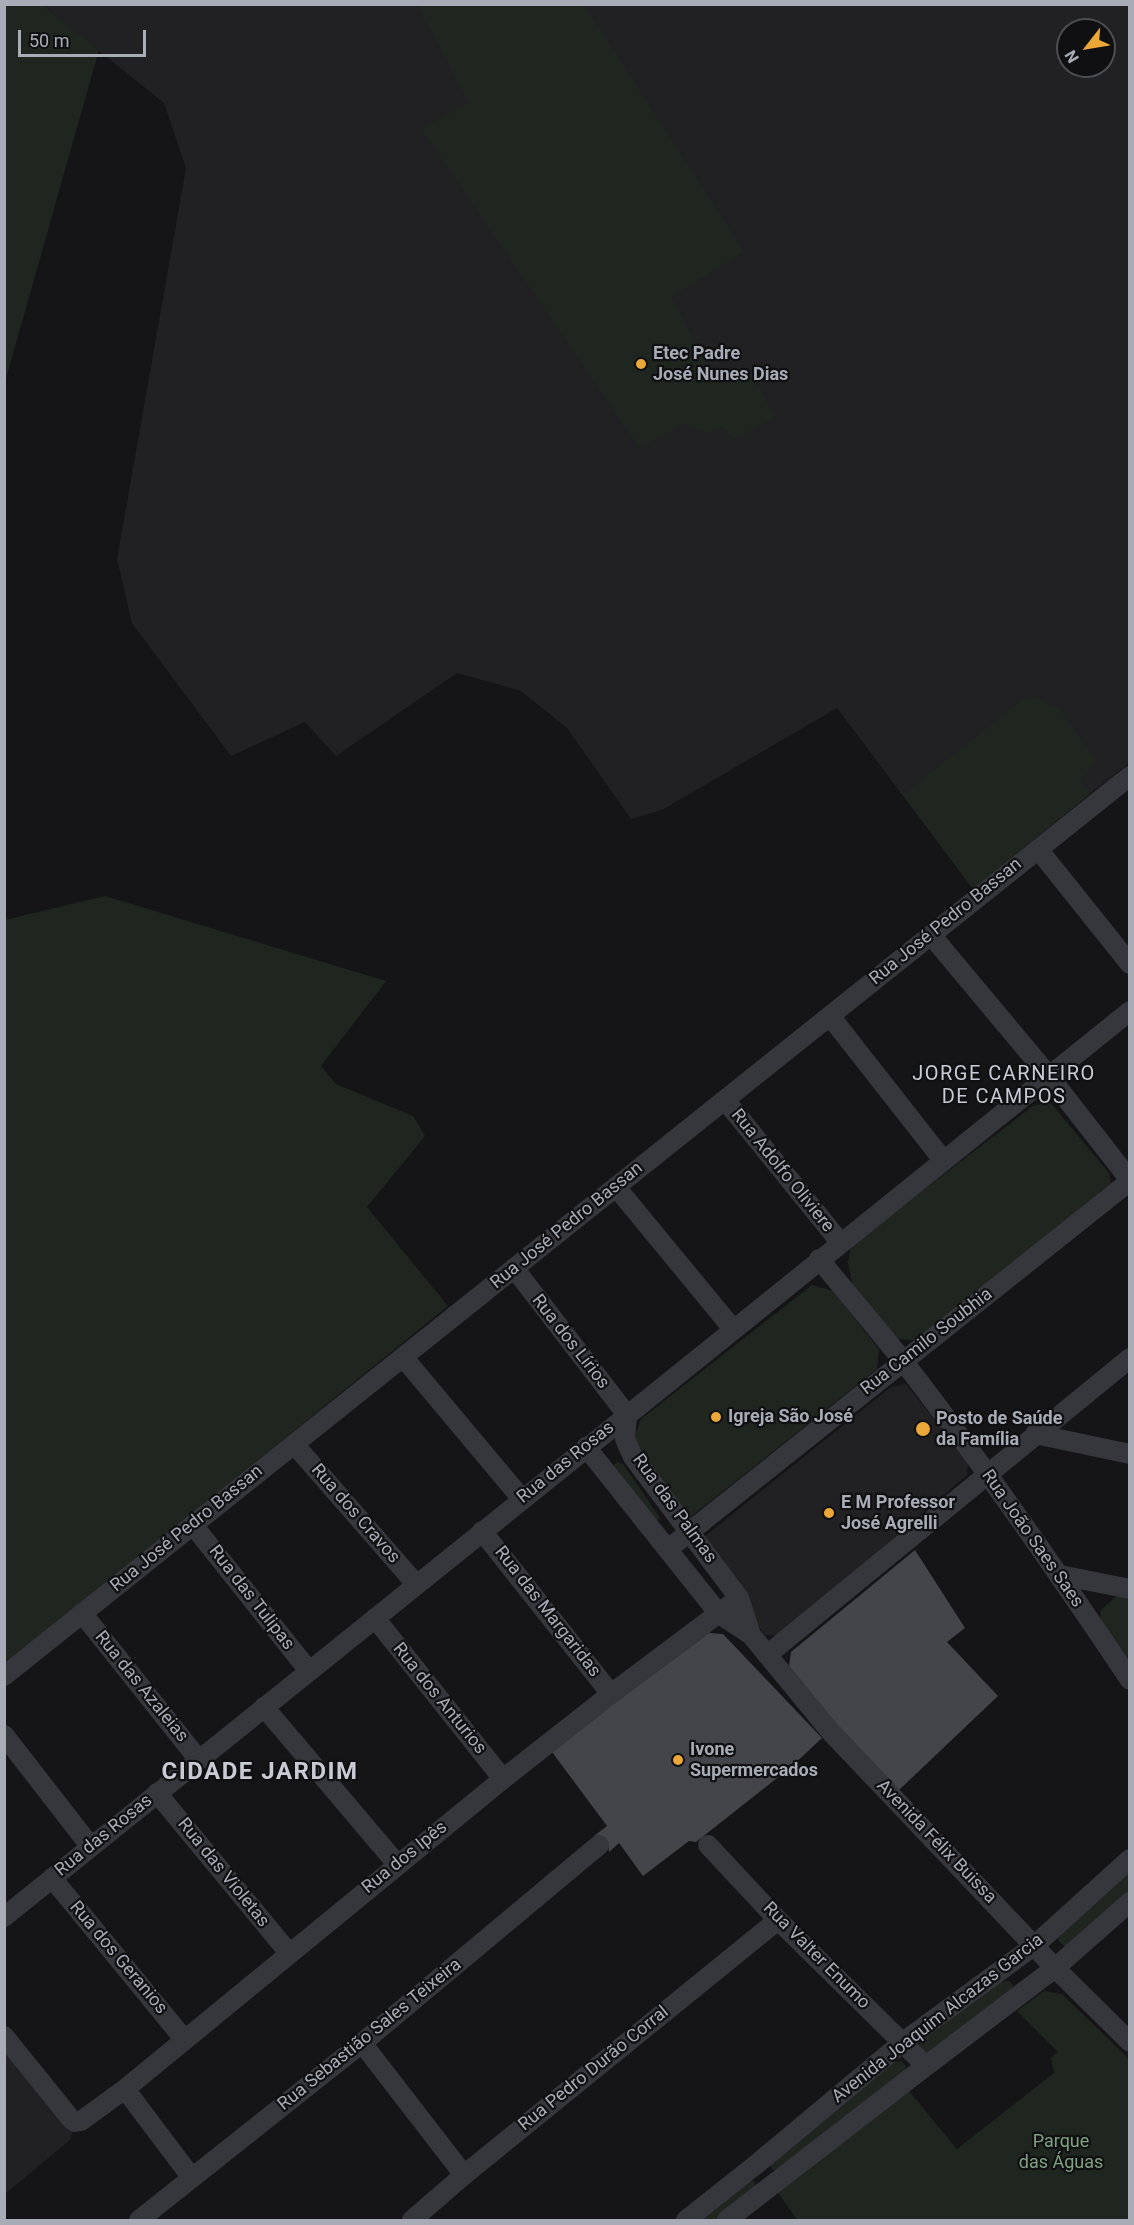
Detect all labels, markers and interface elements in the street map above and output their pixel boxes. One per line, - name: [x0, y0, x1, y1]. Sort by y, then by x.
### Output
- scale bar: [21, 18, 148, 56]
- north arrow: [1056, 18, 1116, 78]
- text: 50 m: [29, 30, 69, 51]
- text: N: [1061, 47, 1083, 66]
- place label: Etec Padre José Nunes Dias: [653, 343, 788, 386]
- marker: Etec Padre José Nunes Dias: [634, 357, 648, 371]
- street label: Rua José Pedro Bassan: [866, 854, 1026, 990]
- district label: JORGE CARNEIRO DE CAMPOS: [912, 1063, 1096, 1110]
- street label: Rua Adolfo Oliviere: [726, 1105, 838, 1237]
- street label: Rua José Pedro Bassan: [487, 1158, 647, 1294]
- street label: Rua Camilo Soubhia: [857, 1284, 997, 1400]
- street label: Rua dos Lírios: [527, 1291, 613, 1393]
- place label: Igreja São José: [728, 1406, 853, 1428]
- place label: Posto de Saúde da Família: [936, 1408, 1062, 1450]
- marker: Igreja São José: [709, 1410, 723, 1424]
- street label: Rua das Rosas: [513, 1417, 619, 1509]
- marker: Posto de Saúde da Família: [914, 1420, 932, 1438]
- street label: Rua das Palmas: [627, 1450, 721, 1568]
- street label: Rua dos Cravos: [306, 1460, 404, 1568]
- street label: Rua José Pedro Bassan: [107, 1461, 267, 1597]
- street label: Rua João Saes Saes: [976, 1466, 1088, 1612]
- place label: E M Professor José Agrelli: [841, 1492, 955, 1534]
- marker: E M Professor José Agrelli: [822, 1506, 836, 1520]
- street label: Rua das Tulipas: [203, 1541, 299, 1655]
- street label: Rua das Margaridas: [489, 1542, 605, 1682]
- street label: Rua das Azaleias: [90, 1627, 192, 1747]
- street label: Rua dos Anturios: [388, 1639, 490, 1759]
- place label: Ivone Supermercados: [690, 1739, 818, 1782]
- marker: Ivone Supermercados: [671, 1753, 685, 1767]
- district label: CIDADE JARDIM: [161, 1759, 359, 1787]
- street label: Avenida Félix Buissa: [871, 1776, 1001, 1908]
- street label: Rua das Rosas: [51, 1790, 157, 1882]
- street label: Rua das Violetas: [172, 1814, 274, 1932]
- street label: Rua dos Ipês: [358, 1817, 452, 1899]
- street label: Rua dos Geranios: [65, 1897, 171, 2019]
- street label: Rua Valter Enumo: [758, 1898, 874, 2014]
- street label: Avenida Joaquim Alcazas Garcia: [828, 1930, 1048, 2108]
- street label: Rua Sebastião Sales Teixeira: [274, 1954, 466, 2116]
- street label: Rua Pedro Durão Corral: [515, 2002, 673, 2136]
- park label: Parque das Águas: [1019, 2131, 1103, 2174]

